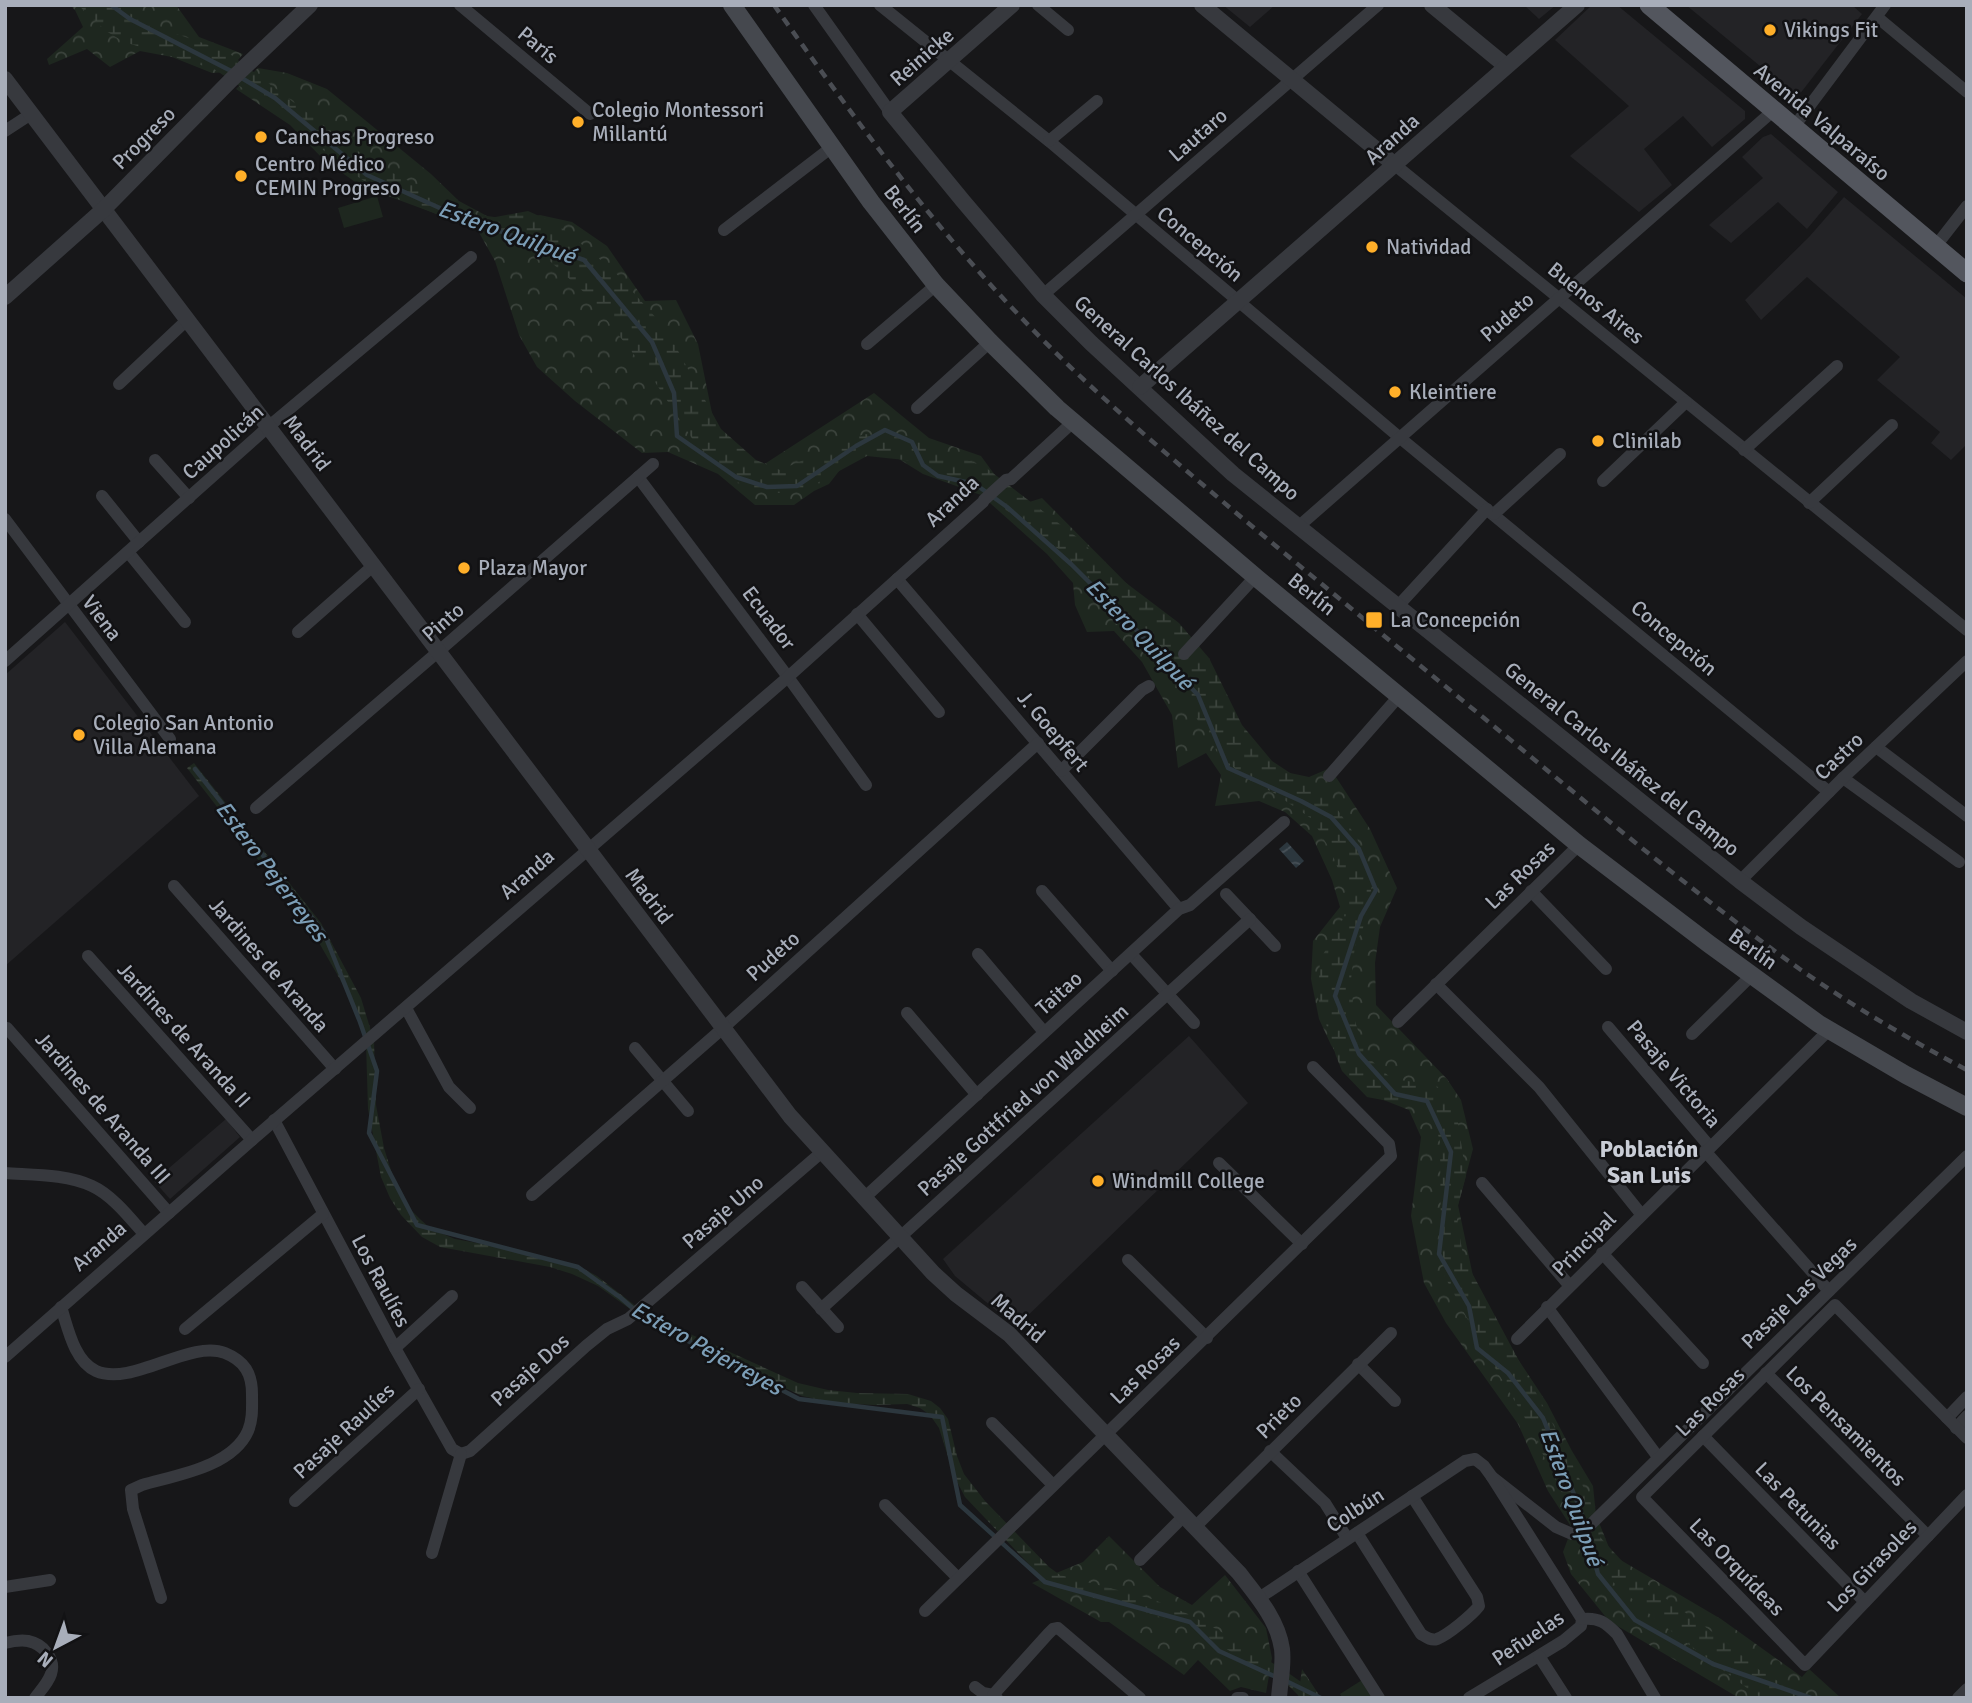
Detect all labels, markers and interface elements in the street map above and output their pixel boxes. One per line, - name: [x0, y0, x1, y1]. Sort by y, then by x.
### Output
- place label: Vikings Fit: [1784, 17, 1878, 43]
- street label: París: [512, 21, 564, 69]
- street label: Reinicke: [885, 22, 959, 92]
- marker: Vikings Fit: [1762, 22, 1778, 38]
- street label: Avenida Valparaíso: [1749, 57, 1895, 187]
- place label: Colegio Montessori Millantú: [592, 97, 764, 147]
- street label: Progreso: [107, 101, 181, 175]
- street label: Lautaro: [1163, 103, 1233, 167]
- street label: Aranda: [1359, 108, 1425, 170]
- marker: Colegio Montessori Millantú: [570, 114, 586, 130]
- place label: Canchas Progreso: [275, 124, 434, 150]
- marker: Canchas Progreso: [253, 129, 269, 145]
- place label: Centro Médico CEMIN Progreso: [255, 151, 400, 201]
- marker: Centro Médico CEMIN Progreso: [233, 168, 249, 184]
- street label: Berlín: [878, 180, 932, 238]
- water label: Estero Quilpué: [434, 194, 581, 271]
- street label: Concepción: [1152, 200, 1248, 288]
- place label: Natividad: [1386, 234, 1472, 260]
- marker: Natividad: [1364, 239, 1380, 255]
- street label: Buenos Aires: [1543, 256, 1649, 350]
- street label: Pudeto: [1475, 287, 1539, 347]
- street label: General Carlos Ibáñez del Campo: [1069, 290, 1305, 506]
- place label: Kleintiere: [1409, 379, 1497, 405]
- marker: Kleintiere: [1387, 384, 1403, 400]
- street label: Caupolicán: [177, 399, 269, 485]
- street label: Madrid: [277, 410, 337, 476]
- place label: Clinilab: [1612, 428, 1682, 454]
- marker: Clinilab: [1590, 433, 1606, 449]
- street label: Aranda: [920, 470, 984, 532]
- place label: Plaza Mayor: [478, 555, 587, 581]
- marker: Plaza Mayor: [456, 560, 472, 576]
- street label: Berlín: [1283, 567, 1341, 621]
- water label: Estero Quilpué: [1079, 572, 1201, 697]
- street label: Ecuador: [737, 581, 802, 655]
- street label: Viena: [76, 590, 128, 646]
- street label: Concepción: [1626, 594, 1722, 682]
- street label: Pinto: [417, 597, 469, 647]
- place label: La Concepción: [1390, 607, 1521, 633]
- marker: La Concepción: [1364, 610, 1384, 630]
- street label: General Carlos Ibáñez del Campo: [1499, 656, 1745, 862]
- street label: J. Goepfert: [1012, 685, 1094, 777]
- place label: Colegio San Antonio Villa Alemana: [93, 710, 274, 760]
- marker: Colegio San Antonio Villa Alemana: [71, 727, 87, 743]
- street label: Castro: [1809, 727, 1869, 785]
- water label: Estero Pejerreyes: [209, 795, 335, 949]
- street label: Las Rosas: [1480, 835, 1560, 915]
- street label: Aranda: [494, 843, 560, 905]
- street label: Madrid: [619, 863, 679, 929]
- street label: Jardines de Aranda: [203, 892, 335, 1038]
- street label: Berlín: [1723, 923, 1783, 975]
- street label: Pudeto: [741, 925, 805, 987]
- street label: Jardines de Aranda II: [112, 957, 256, 1113]
- street label: Taitao: [1030, 965, 1088, 1021]
- street label: Pasaje Gottfried von Waldheim: [912, 998, 1134, 1202]
- street label: Pasaje Victoria: [1621, 1015, 1727, 1133]
- street label: Jardines de Aranda III: [30, 1027, 176, 1189]
- district label: Población San Luis: [1600, 1135, 1698, 1190]
- place label: Windmill College: [1112, 1168, 1265, 1194]
- street label: Pasaje Uno: [677, 1170, 769, 1254]
- marker: Windmill College: [1090, 1173, 1106, 1189]
- street label: Principal: [1546, 1206, 1622, 1282]
- street label: Aranda: [66, 1215, 132, 1277]
- street label: Los Raulíes: [346, 1230, 416, 1332]
- street label: Pasaje Las Vegas: [1736, 1231, 1862, 1355]
- street label: Madrid: [985, 1287, 1051, 1349]
- water label: Estero Pejerreyes: [626, 1295, 789, 1403]
- street label: Pasaje Dos: [485, 1328, 575, 1412]
- street label: Las Rosas: [1105, 1330, 1185, 1410]
- street label: Los Pensamientos: [1780, 1360, 1912, 1492]
- street label: Las Rosas: [1670, 1362, 1750, 1442]
- street label: Pasaje Raulíes: [288, 1378, 400, 1484]
- street label: Prieto: [1251, 1388, 1307, 1444]
- water label: Estero Quilpué: [1533, 1424, 1610, 1571]
- street label: Las Petunias: [1749, 1456, 1847, 1556]
- street label: Colbún: [1321, 1482, 1389, 1538]
- street label: Las Orquídeas: [1684, 1513, 1790, 1621]
- street label: Los Girasoles: [1822, 1514, 1922, 1618]
- street label: Peñuelas: [1487, 1604, 1569, 1672]
- north arrow: [21, 1612, 91, 1682]
- text: N: [33, 1646, 58, 1672]

